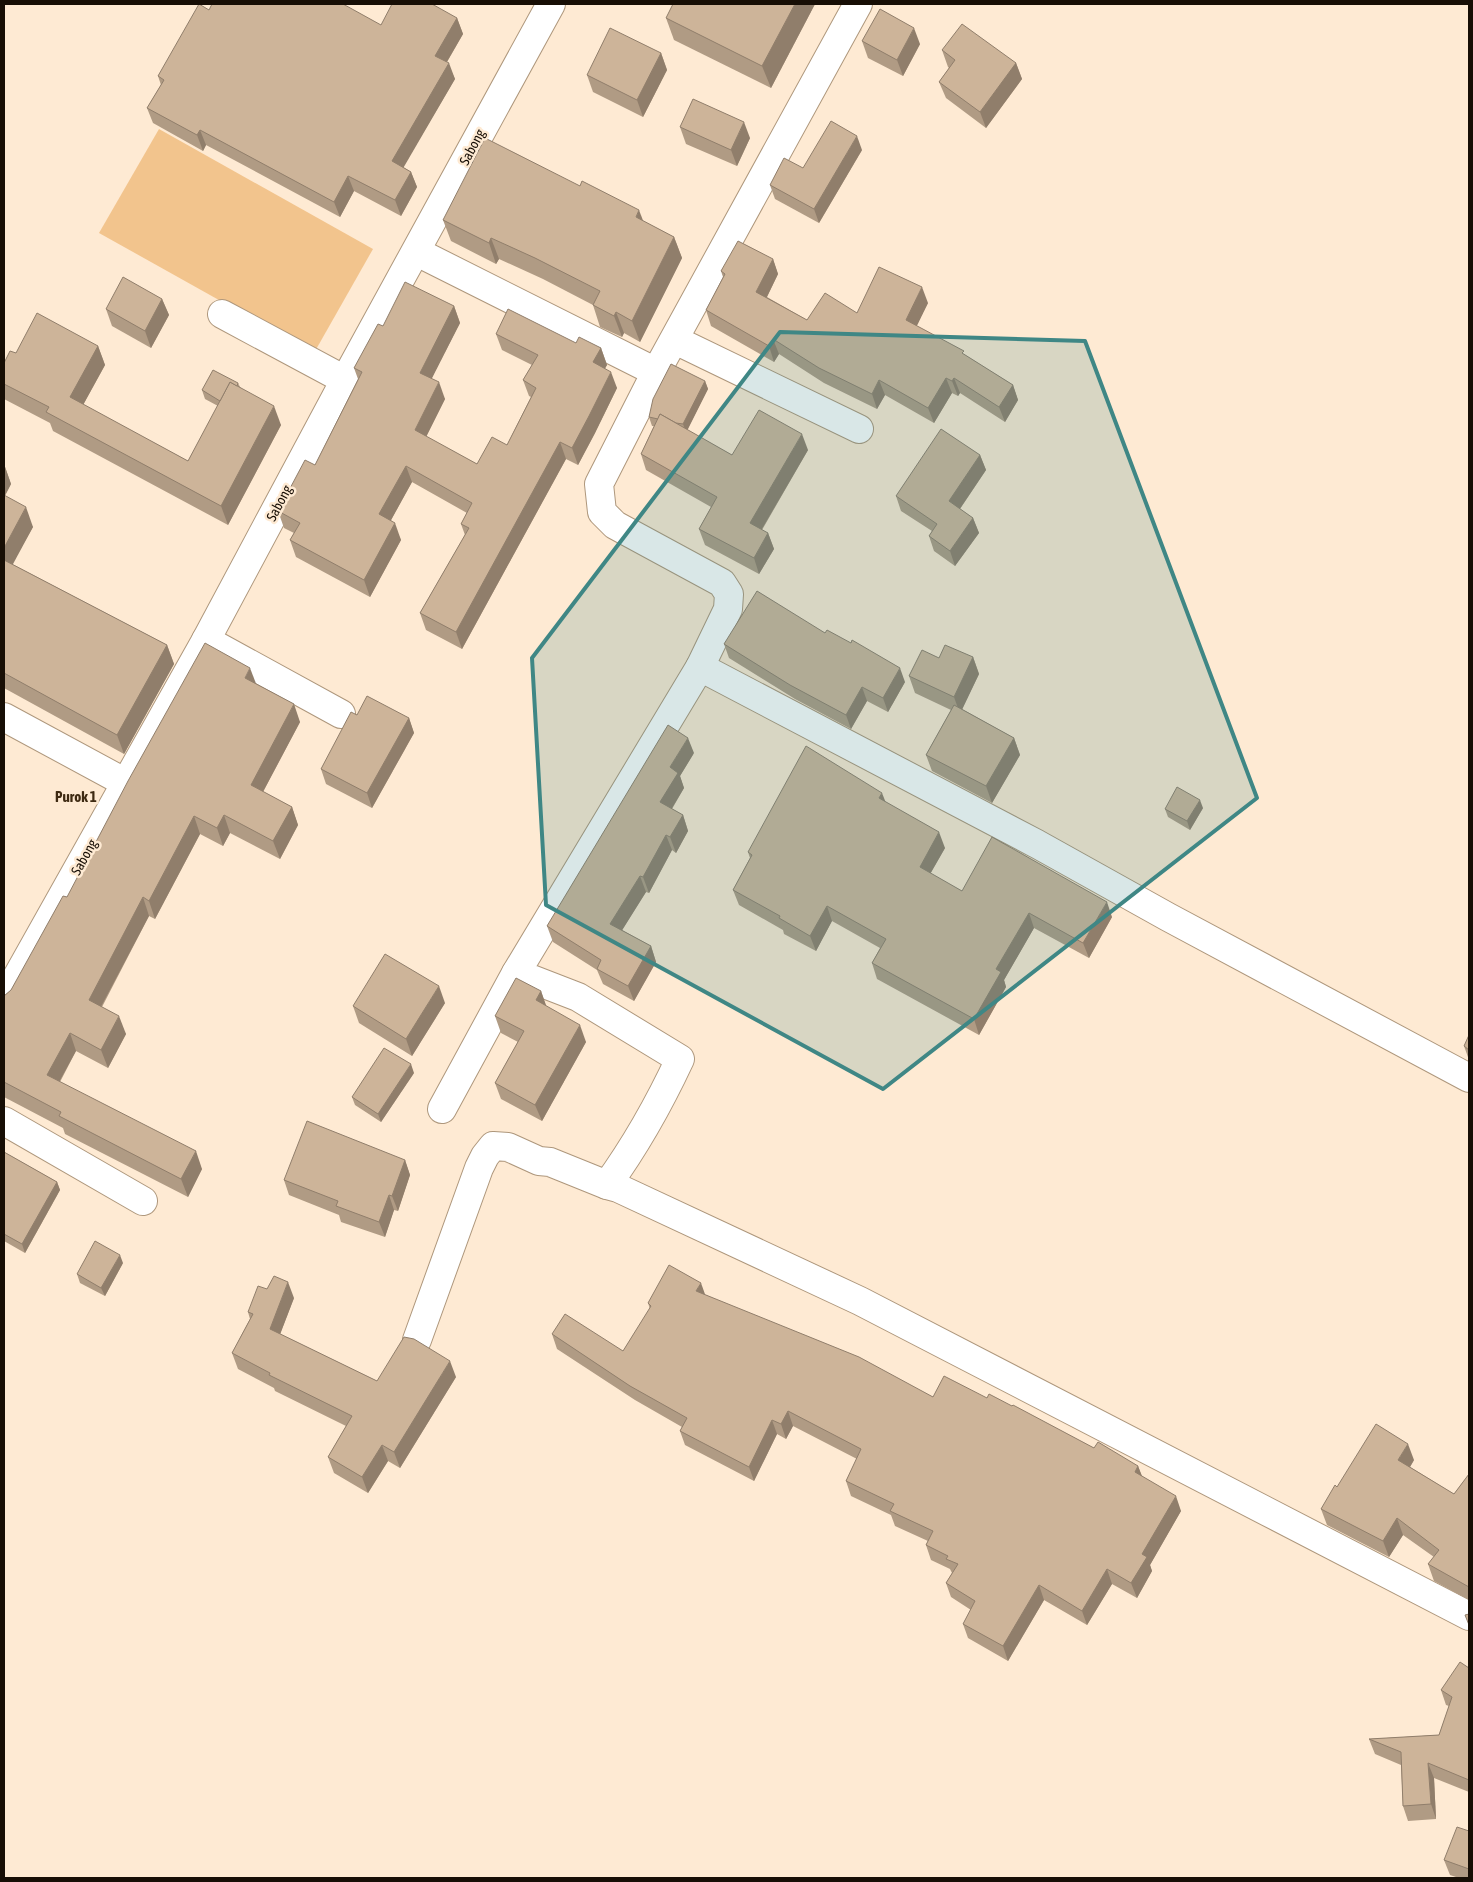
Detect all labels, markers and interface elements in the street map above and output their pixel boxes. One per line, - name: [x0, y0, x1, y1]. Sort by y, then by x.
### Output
- street label: Sabong: [456, 126, 488, 168]
- street label: Sabong: [263, 482, 295, 524]
- district label: Purok 1: [55, 788, 97, 805]
- street label: Sabong: [68, 836, 100, 878]

